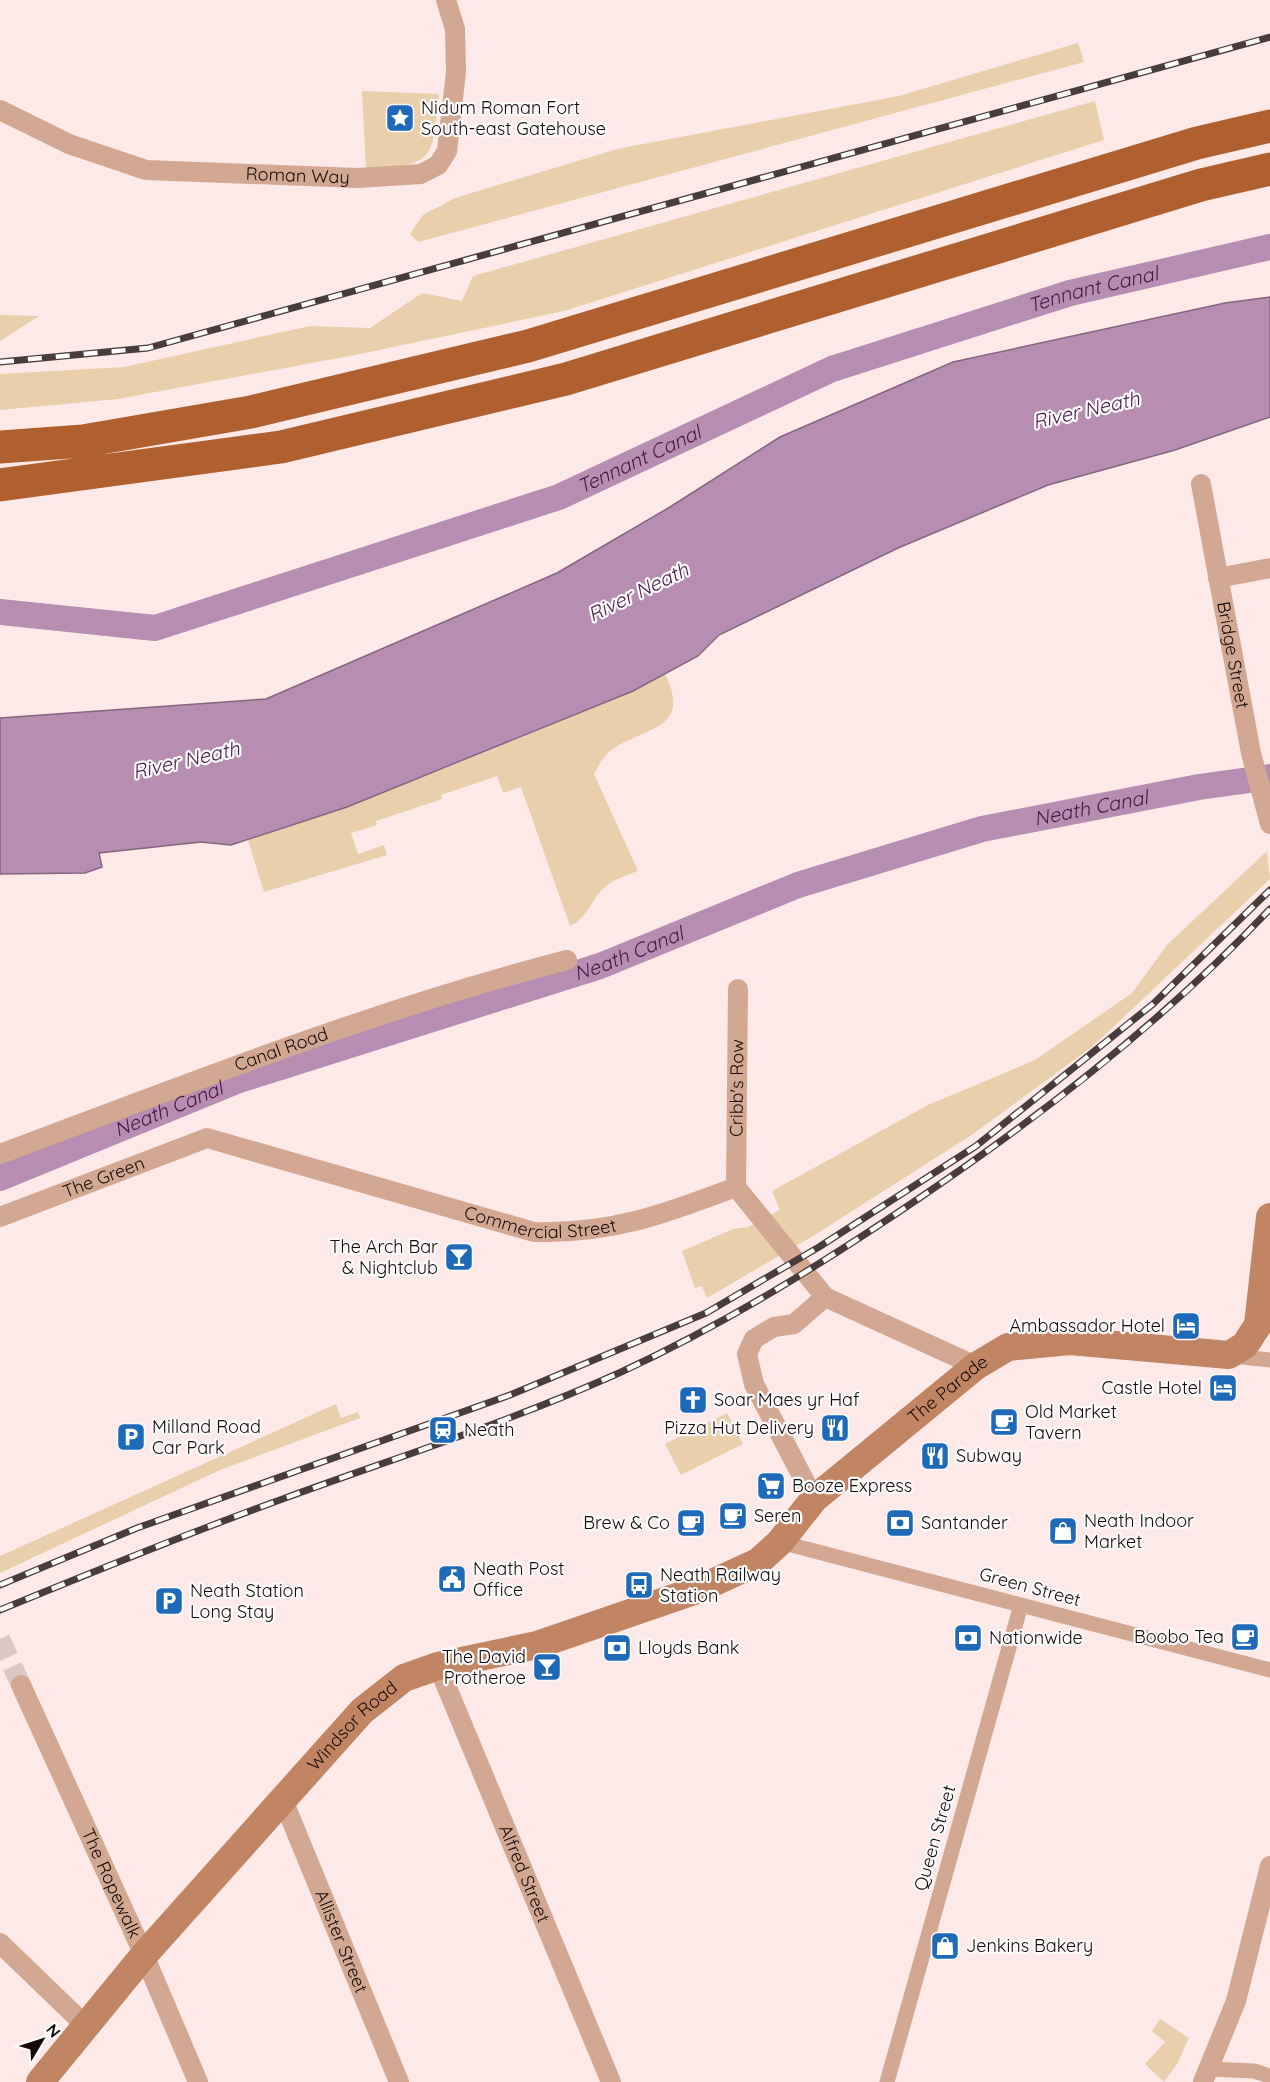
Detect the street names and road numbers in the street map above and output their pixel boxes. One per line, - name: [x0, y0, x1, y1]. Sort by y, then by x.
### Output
- street label: Roman Way: [245, 162, 350, 189]
- street label: Bridge Street: [1212, 599, 1255, 710]
- street label: Canal Road: [231, 1022, 331, 1076]
- street label: Cribb's Row: [725, 1039, 748, 1137]
- street label: The Green: [59, 1151, 148, 1203]
- street label: Commercial Street: [462, 1201, 618, 1243]
- street label: The Parade: [903, 1350, 992, 1428]
- street label: Green Street: [977, 1562, 1083, 1611]
- street label: Windsor Road: [302, 1676, 402, 1775]
- street label: Queen Street: [908, 1782, 961, 1893]
- street label: Alfred Street: [494, 1821, 555, 1926]
- street label: The Ropewalk: [77, 1825, 147, 1942]
- street label: Allister Street: [310, 1886, 373, 1996]

